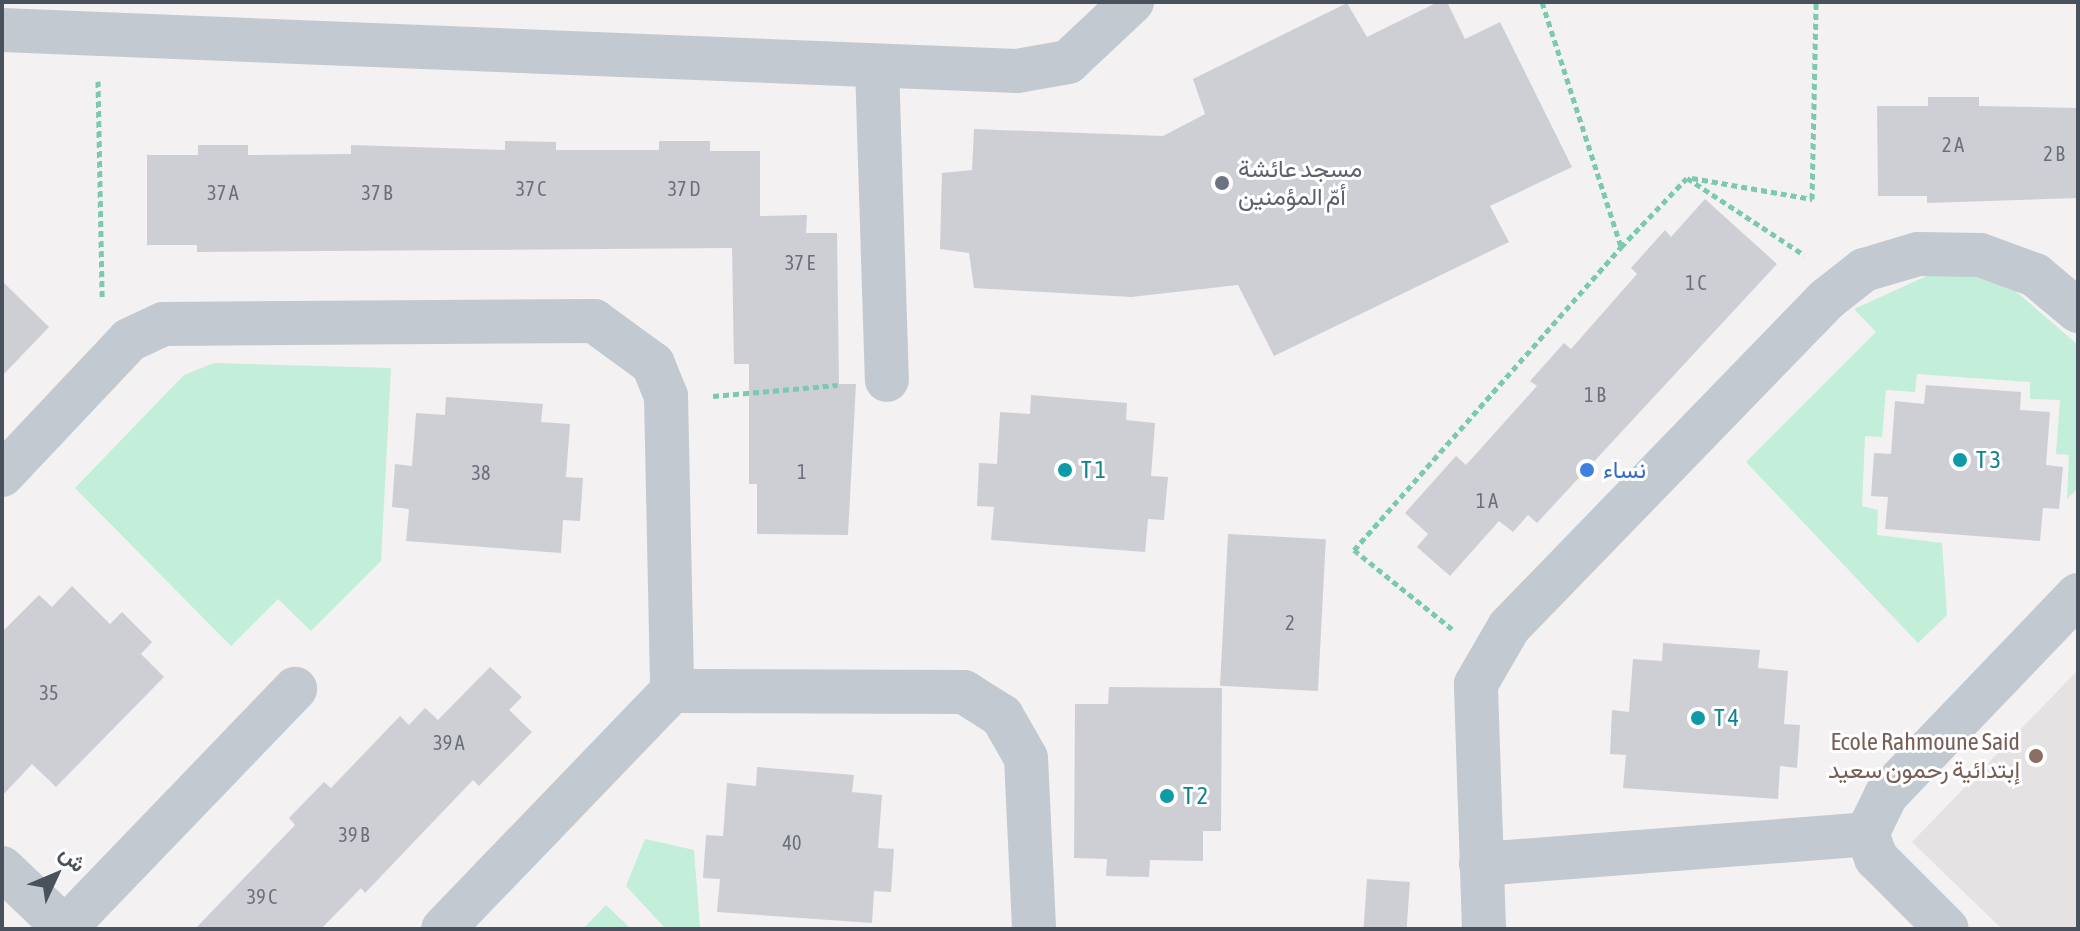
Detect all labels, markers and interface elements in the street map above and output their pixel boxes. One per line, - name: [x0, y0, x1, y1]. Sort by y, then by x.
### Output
- house number: 2 A: [1942, 132, 1964, 156]
- house number: 2 B: [2043, 141, 2065, 165]
- place label: مسجد عائشة أمّ المؤمنين: [1238, 155, 1362, 211]
- marker: مسجد عائشة أمّ المؤمنين: [1213, 174, 1231, 192]
- house number: 37 C: [516, 176, 546, 200]
- house number: 37 D: [668, 176, 700, 200]
- house number: 37 A: [207, 180, 239, 204]
- house number: 37 B: [361, 180, 393, 204]
- house number: 37 E: [785, 250, 815, 274]
- house number: 1 C: [1685, 270, 1707, 294]
- house number: 1 B: [1584, 382, 1606, 406]
- place label: T 3: [1976, 446, 2001, 474]
- marker: T 3: [1951, 451, 1969, 469]
- place label: T 1: [1081, 456, 1106, 484]
- place label: نساء: [1603, 456, 1646, 484]
- house number: 1: [797, 459, 807, 483]
- house number: 38: [472, 460, 490, 484]
- marker: T 1: [1056, 461, 1074, 479]
- marker: نساء: [1578, 461, 1596, 479]
- house number: 1 A: [1476, 488, 1498, 512]
- house number: 2: [1285, 610, 1295, 634]
- house number: 35: [40, 680, 58, 704]
- place label: T 4: [1714, 704, 1739, 732]
- marker: T 4: [1689, 709, 1707, 727]
- place label: Ecole Rahmoune Said إبتدائية رحمون سعيد: [1828, 728, 2020, 784]
- house number: 39 A: [433, 730, 465, 754]
- marker: Ecole Rahmoune Said إبتدائية رحمون سعيد: [2027, 747, 2045, 765]
- place label: T 2: [1183, 782, 1208, 810]
- marker: T 2: [1158, 787, 1176, 805]
- house number: 39 B: [338, 822, 370, 846]
- house number: 40: [783, 830, 801, 854]
- north arrow: [16, 835, 96, 915]
- text: ش: [55, 840, 92, 877]
- house number: 39 C: [247, 884, 277, 908]

